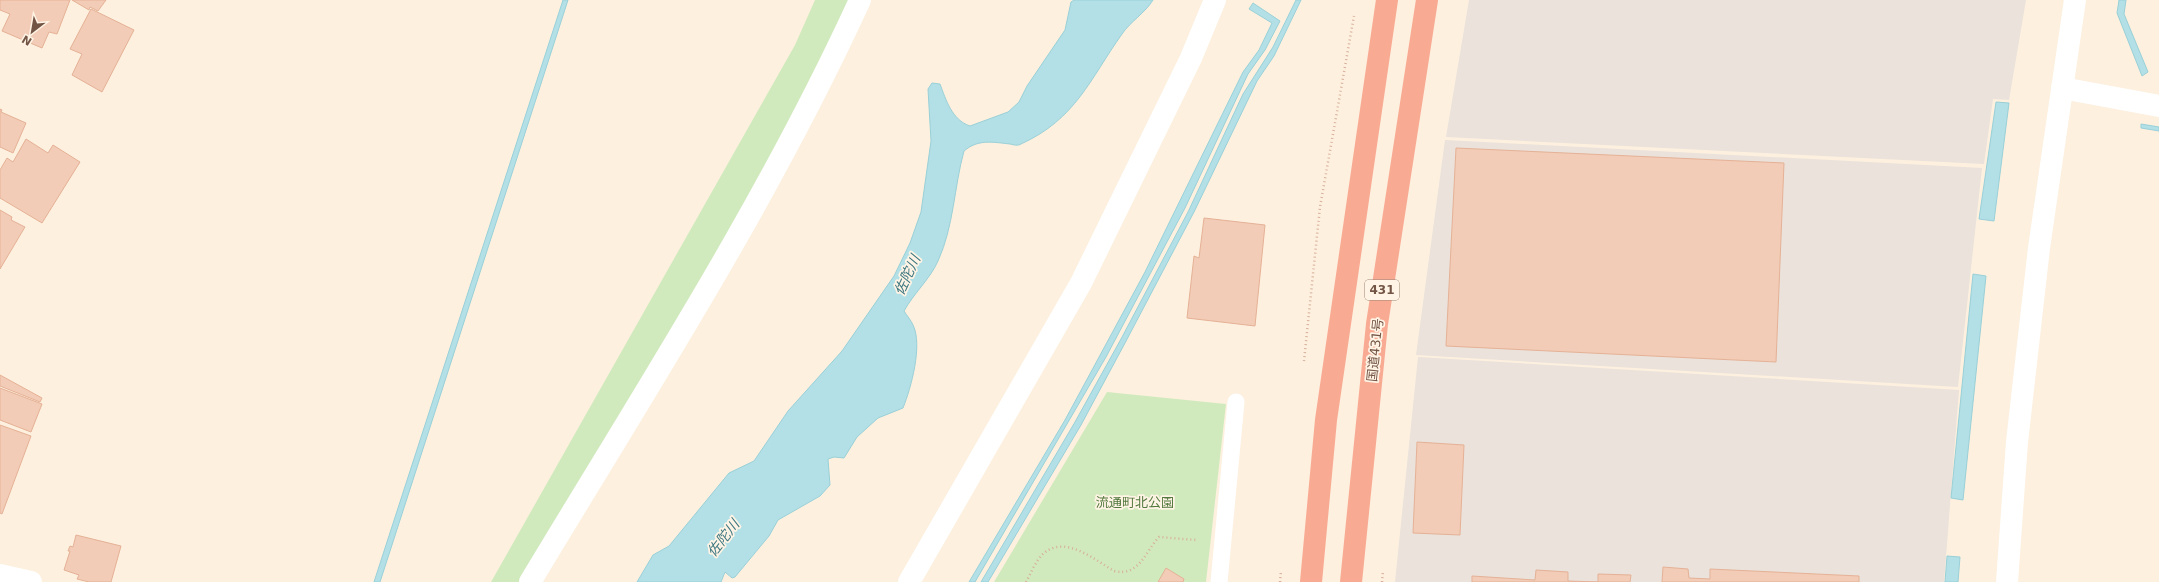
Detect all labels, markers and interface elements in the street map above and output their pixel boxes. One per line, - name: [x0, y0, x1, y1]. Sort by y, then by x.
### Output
- north arrow: [12, 12, 52, 52]
- text: N: [20, 32, 34, 48]
- water label: 佐陀川: [891, 251, 924, 297]
- road number: 431: [1365, 280, 1399, 300]
- street label: 国道431号: [1364, 317, 1386, 383]
- park label: 流通町北公園: [1096, 495, 1174, 510]
- water label: 佐陀川: [704, 515, 743, 559]

